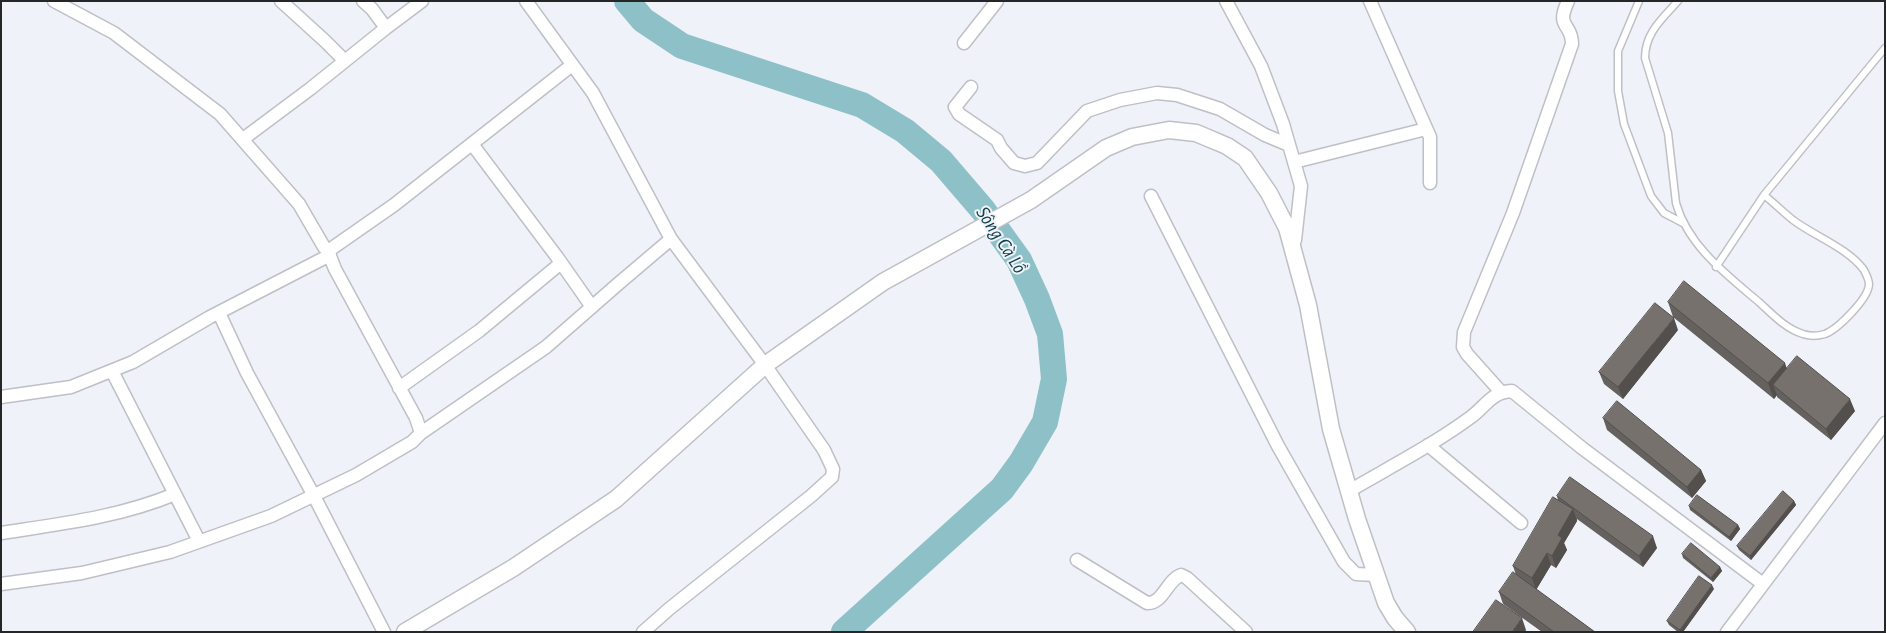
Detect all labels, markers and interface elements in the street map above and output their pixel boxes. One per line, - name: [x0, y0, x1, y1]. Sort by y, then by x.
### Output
- water label: Sông Cà Lồ: [970, 202, 1032, 278]

